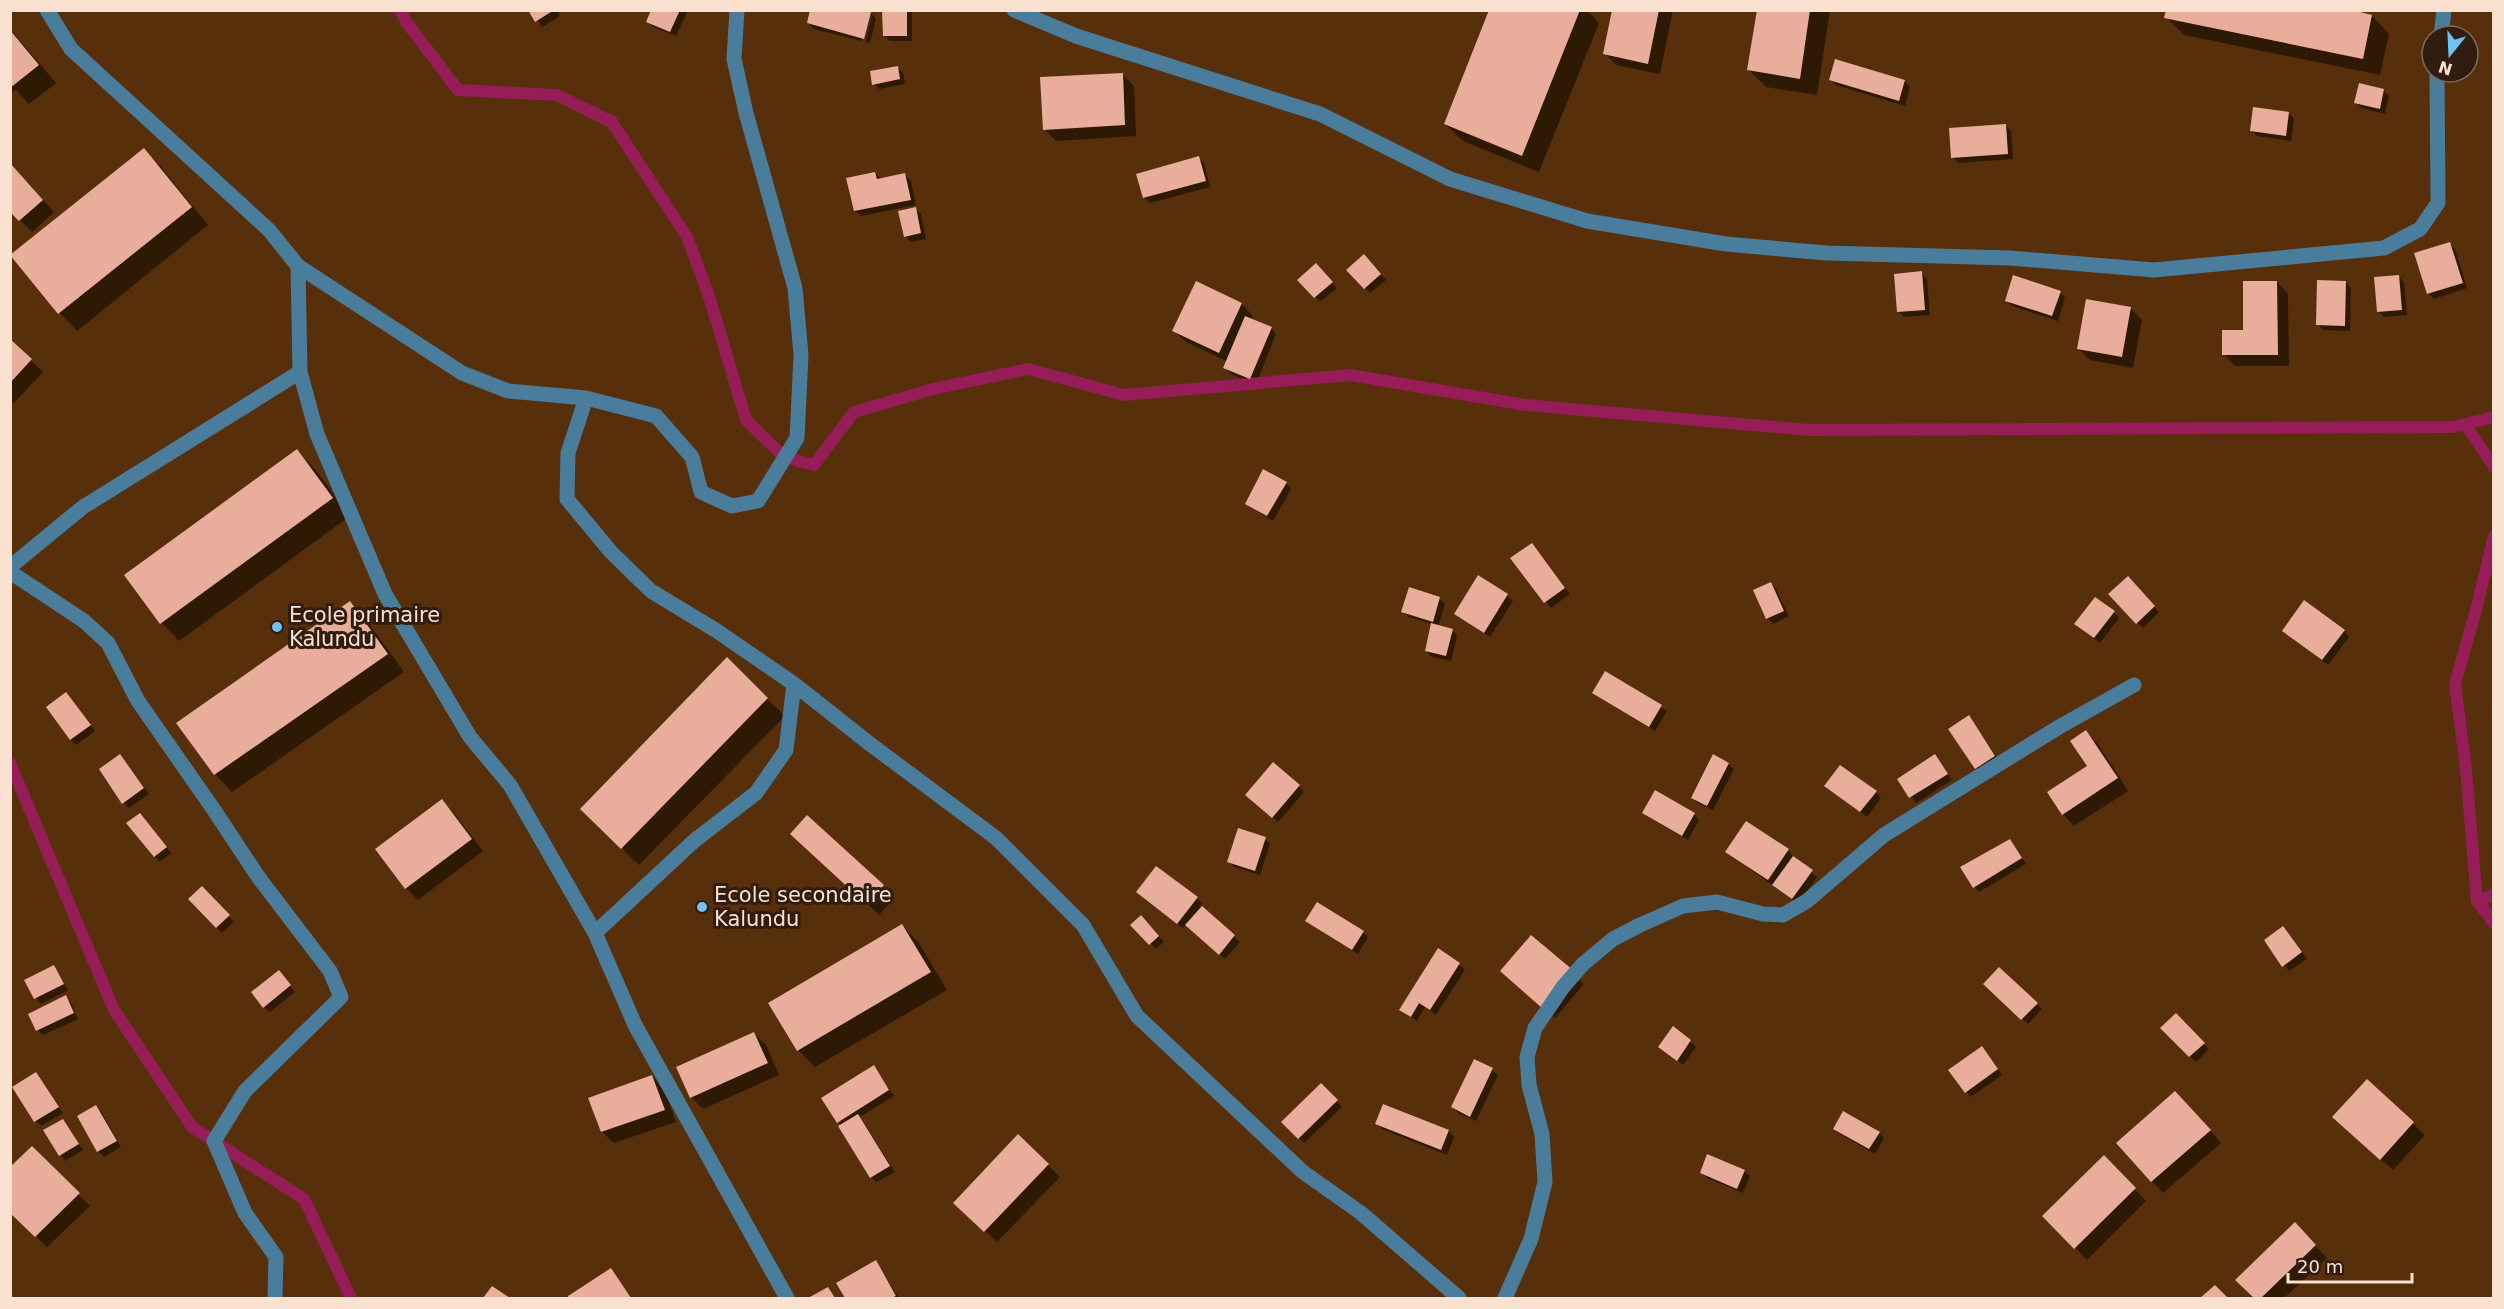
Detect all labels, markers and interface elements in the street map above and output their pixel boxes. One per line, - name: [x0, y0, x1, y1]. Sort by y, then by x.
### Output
- north arrow: [2420, 24, 2480, 84]
- text: N: [2436, 57, 2455, 79]
- place label: Ecole primaire Kalundu: [289, 603, 440, 651]
- marker: Ecole primaire Kalundu: [270, 620, 284, 634]
- place label: Ecole secondaire Kalundu: [714, 883, 892, 931]
- marker: Ecole secondaire Kalundu: [695, 900, 709, 914]
- scale bar: [2288, 1246, 2412, 1284]
- text: 20 m: [2297, 1256, 2343, 1277]

